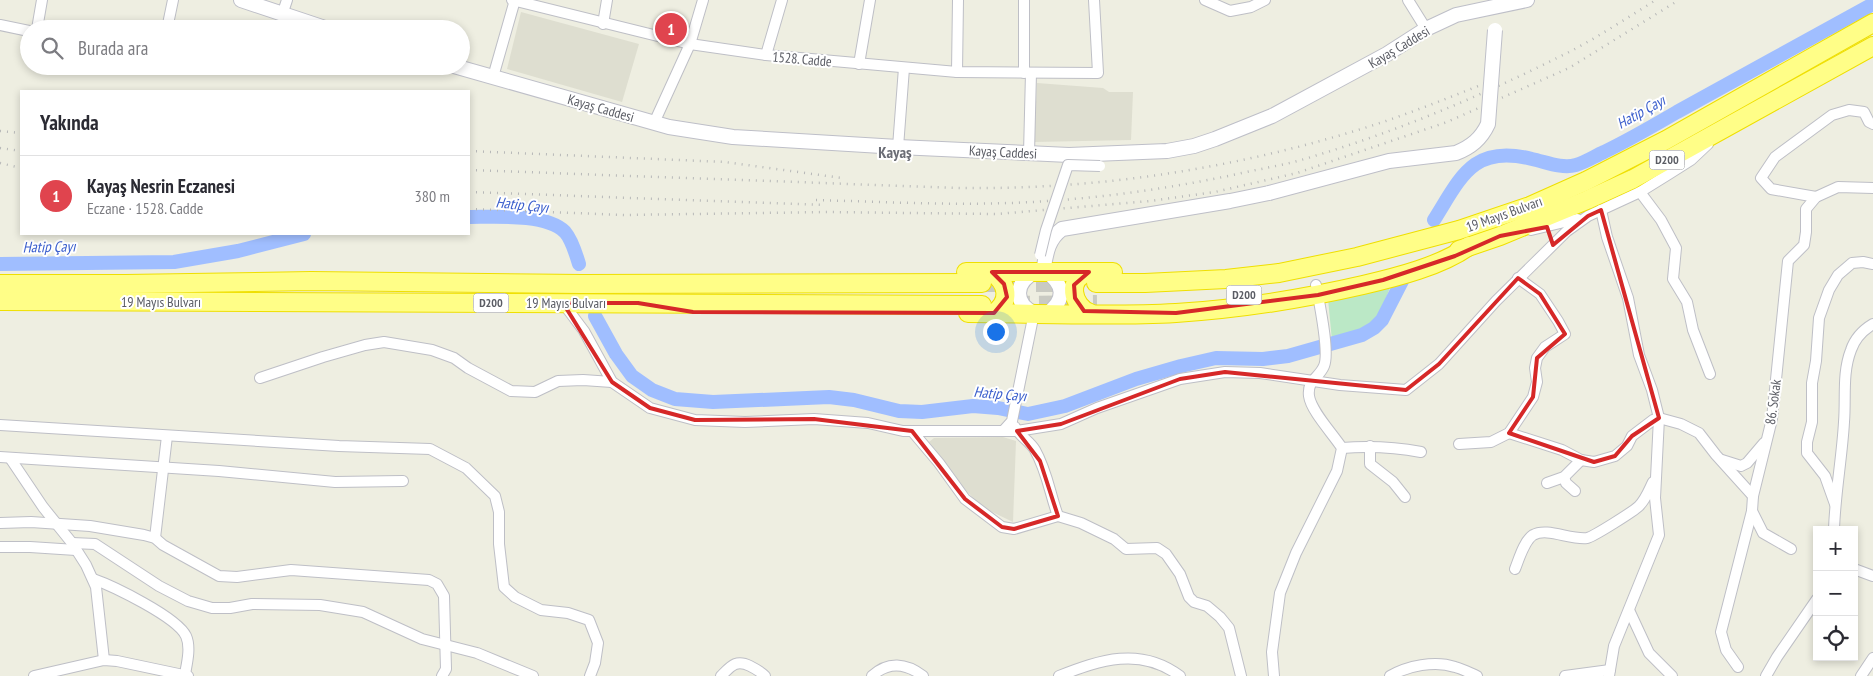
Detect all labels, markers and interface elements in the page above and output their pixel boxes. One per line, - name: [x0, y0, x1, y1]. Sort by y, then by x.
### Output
- pin: 1: [655, 10, 687, 48]
- search box: [20, 20, 470, 75]
- street label: Kayaş Caddesi: [1365, 22, 1433, 72]
- icon: search: [38, 34, 66, 62]
- text: Burada ara: [78, 36, 148, 60]
- street label: 1528. Cadde: [772, 47, 833, 71]
- street label: Kayaş Caddesi: [566, 90, 636, 126]
- water label: Hatip Çayı: [1613, 90, 1670, 133]
- text: Yakında: [40, 109, 99, 136]
- street label: Kayaş Caddesi: [968, 141, 1038, 163]
- district label: Kayaş: [878, 142, 912, 162]
- road number: D200: [1650, 150, 1684, 170]
- text: Kayaş Nesrin Eczanesi: [87, 174, 235, 198]
- text: 1: [52, 186, 60, 206]
- text: 380 m: [415, 186, 450, 206]
- water label: Hatip Çayı: [495, 192, 551, 217]
- street label: 19 Mayıs Bulvarı: [1463, 192, 1545, 236]
- text: Eczane · 1528. Cadde: [87, 198, 203, 218]
- water label: Hatip Çayı: [22, 237, 77, 256]
- road number: D200: [1226, 286, 1262, 304]
- street label: 19 Mayıs Bulvarı: [121, 293, 201, 311]
- road number: D200: [474, 294, 508, 312]
- street label: 19 Mayıs Bulvarı: [526, 294, 606, 312]
- your location: [983, 319, 1009, 345]
- street label: 86. Sokak: [1761, 378, 1785, 426]
- water label: Hatip Çayı: [973, 382, 1029, 405]
- map controls: [1813, 526, 1858, 661]
- button: +: [1813, 526, 1858, 571]
- button: −: [1813, 571, 1858, 616]
- button: locate: [1813, 616, 1858, 661]

